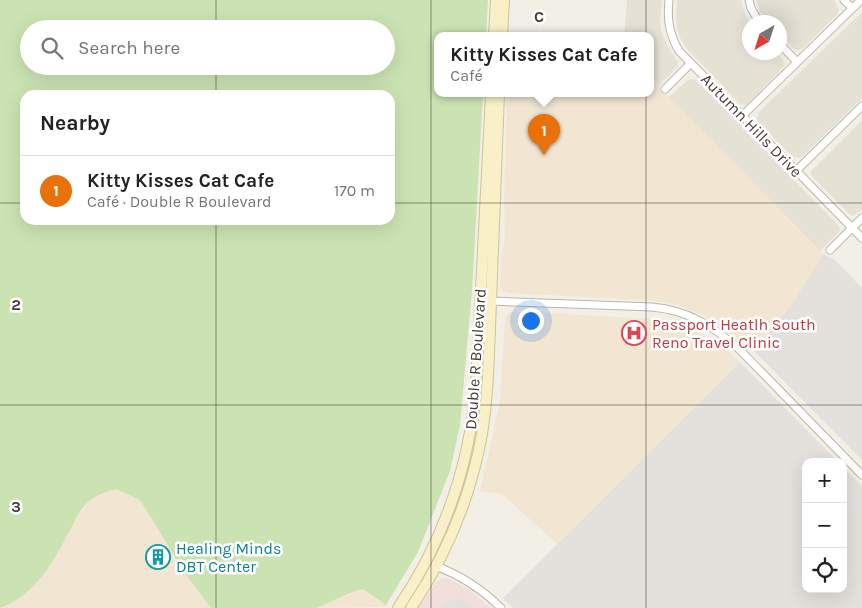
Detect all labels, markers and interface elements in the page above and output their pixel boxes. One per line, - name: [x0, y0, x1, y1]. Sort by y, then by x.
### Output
- text: C: [534, 7, 544, 26]
- north arrow: [742, 15, 787, 60]
- search box: [20, 20, 395, 75]
- popup: [434, 32, 654, 97]
- icon: search: [38, 34, 66, 62]
- text: Search here: [78, 37, 180, 59]
- text: Kitty Kisses Cat Cafe: [450, 44, 638, 66]
- text: Café: [450, 66, 483, 85]
- street label: Autumn Hills Drive: [697, 69, 806, 181]
- text: Nearby: [40, 111, 110, 135]
- pin: 1: [528, 114, 560, 155]
- text: Kitty Kisses Cat Cafe: [87, 170, 274, 192]
- text: 1: [53, 181, 59, 200]
- text: 170 m: [334, 181, 375, 200]
- text: Café · Double R Boulevard: [87, 192, 272, 211]
- street label: Double R Boulevard: [461, 288, 490, 430]
- text: 2: [11, 295, 21, 314]
- your location: [518, 308, 544, 334]
- place label: Passport Heatlh South Reno Travel Clinic: [652, 315, 816, 352]
- hospital icon: Passport Heatlh South Reno Travel Clinic: [621, 320, 647, 346]
- map controls: [802, 458, 847, 593]
- button: +: [802, 458, 847, 503]
- text: 3: [11, 497, 21, 516]
- button: −: [802, 503, 847, 548]
- place label: Healing Minds DBT Center: [176, 539, 281, 576]
- building icon: Healing Minds DBT Center: [145, 544, 171, 570]
- button: locate: [802, 548, 847, 593]

